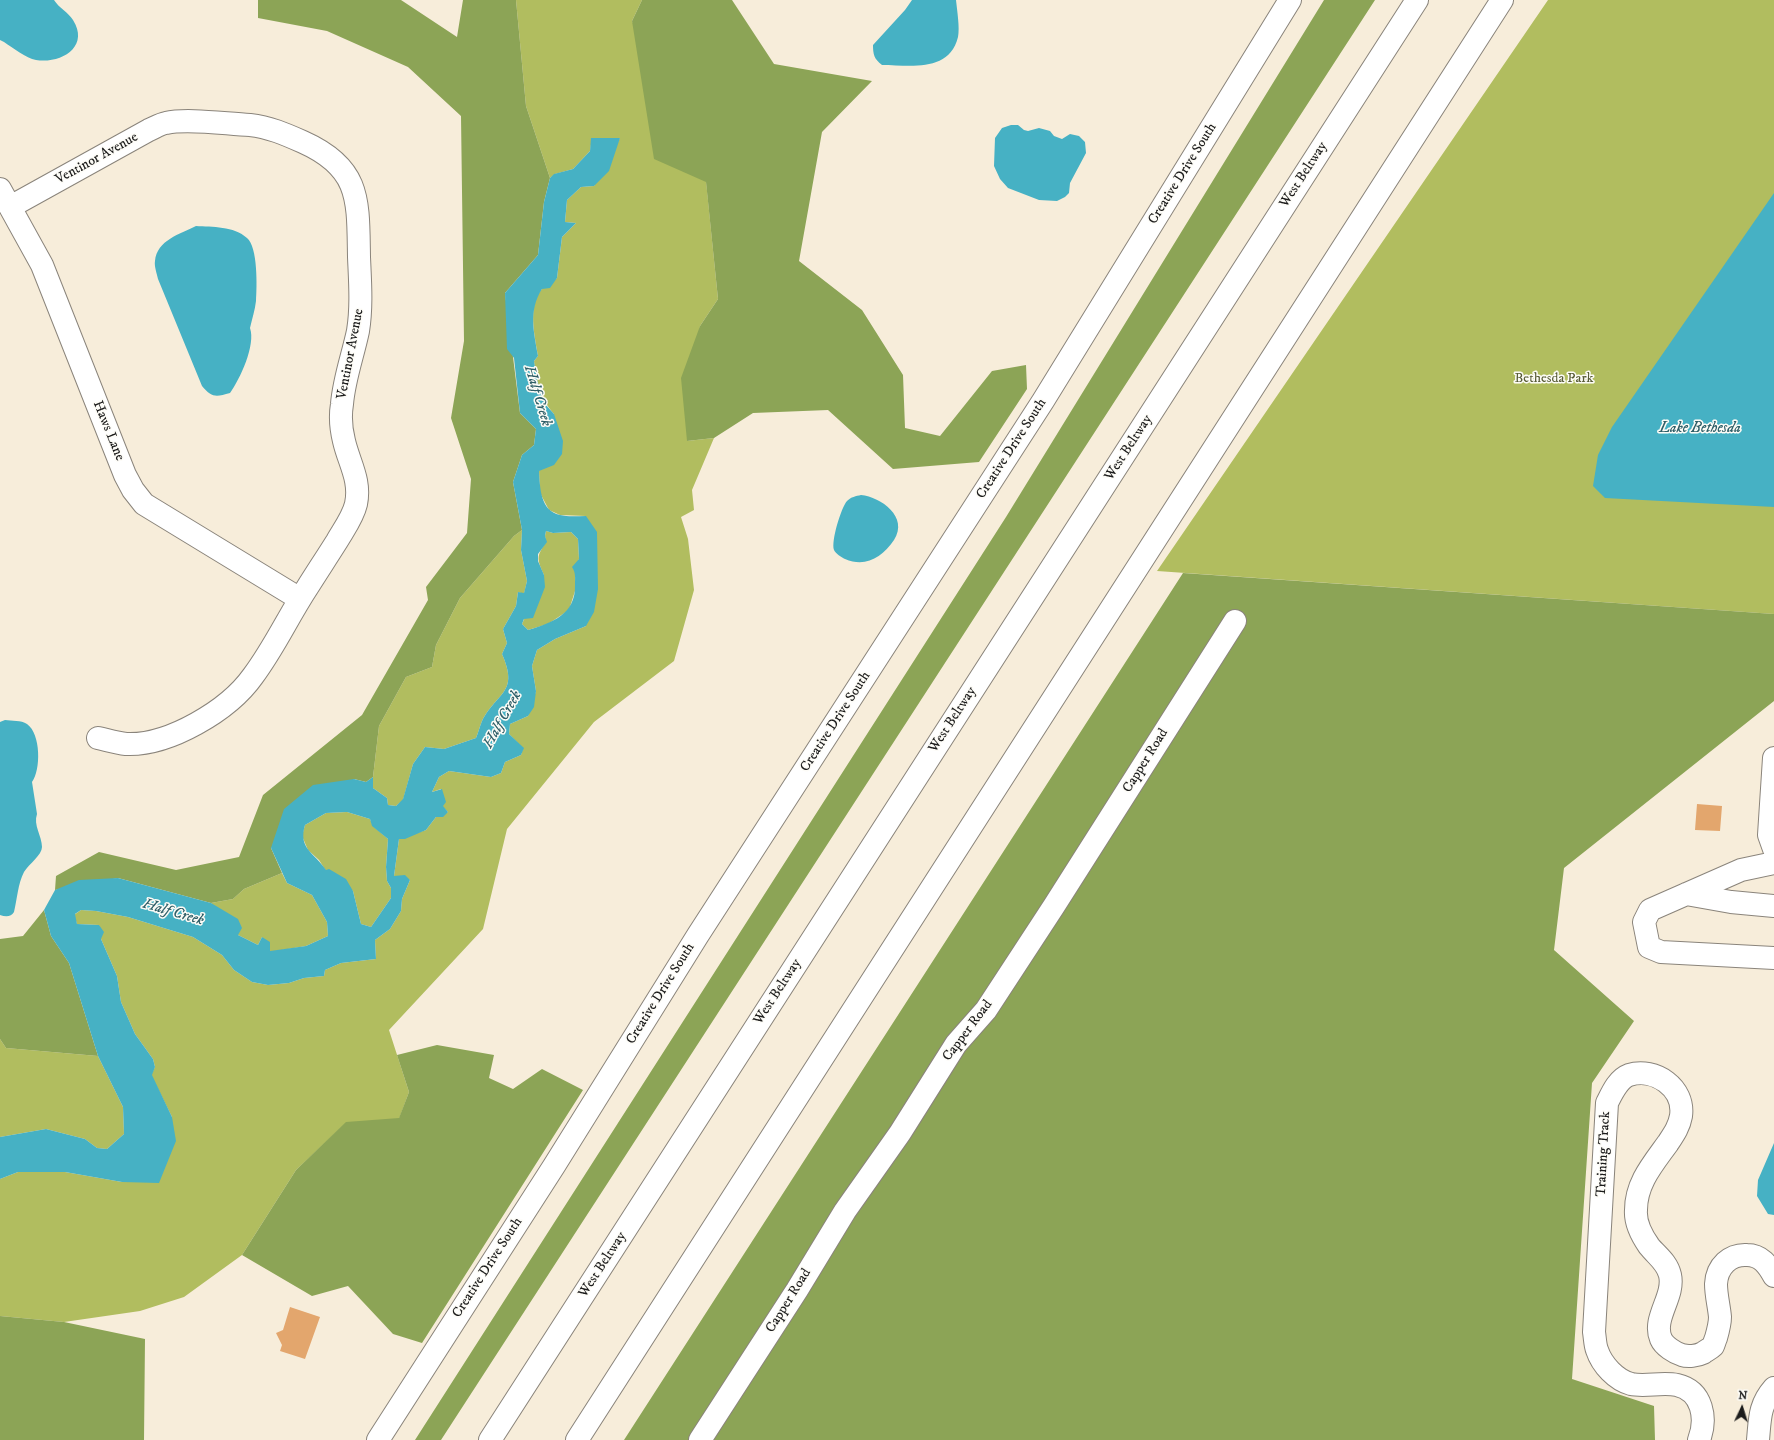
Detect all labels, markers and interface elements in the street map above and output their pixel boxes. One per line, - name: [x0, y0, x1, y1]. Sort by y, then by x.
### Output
- street label: Creative Drive South: [1145, 120, 1221, 228]
- street label: Ventinor Avenue: [53, 129, 141, 189]
- street label: West Beltway: [1277, 139, 1331, 211]
- street label: Ventinor Avenue: [334, 307, 368, 401]
- water label: Half Creek: [519, 363, 555, 429]
- park label: Bethesda Park: [1515, 371, 1593, 387]
- street label: Creative Drive South: [973, 396, 1051, 502]
- street label: Haws Lane: [88, 398, 128, 464]
- street label: West Beltway: [1102, 412, 1156, 484]
- water label: Lake Bethesda: [1659, 420, 1741, 438]
- street label: Creative Drive South: [797, 669, 875, 775]
- street label: West Beltway: [926, 684, 980, 756]
- water label: Half Creek: [480, 688, 526, 752]
- street label: Capper Road: [1120, 726, 1172, 796]
- water label: Half Creek: [140, 896, 206, 930]
- street label: Creative Drive South: [623, 940, 699, 1048]
- street label: West Beltway: [751, 956, 805, 1028]
- street label: Capper Road: [940, 997, 996, 1065]
- street label: Training Track: [1593, 1111, 1615, 1197]
- street label: Creative Drive South: [449, 1215, 527, 1321]
- street label: West Beltway: [576, 1229, 630, 1301]
- street label: Capper Road: [763, 1266, 815, 1336]
- north arrow: [1722, 1388, 1762, 1428]
- text: N: [1738, 1389, 1748, 1403]

